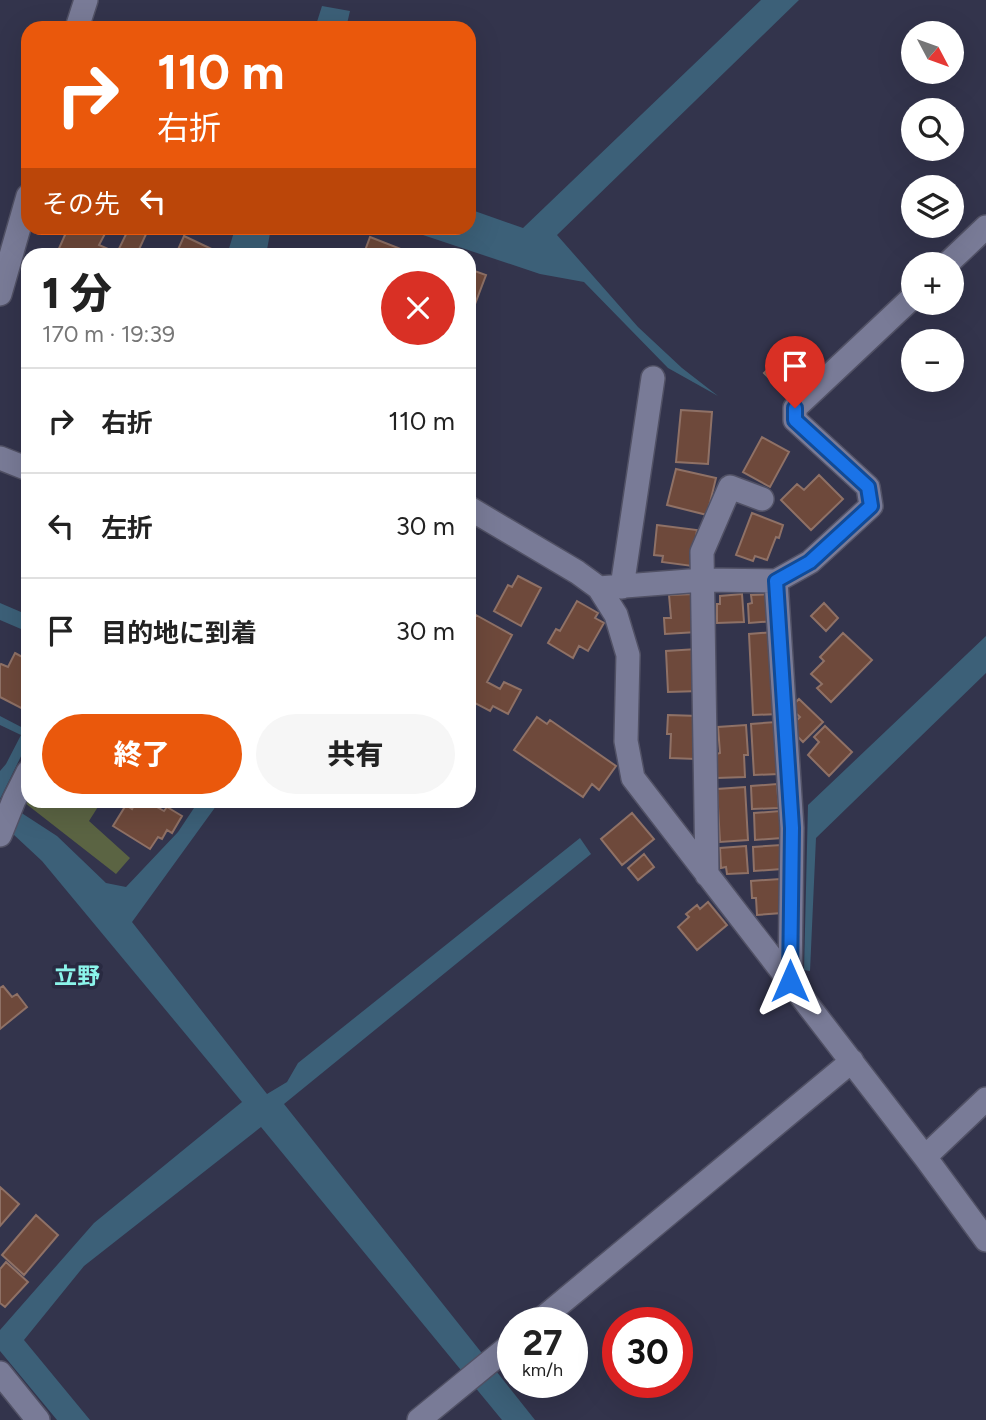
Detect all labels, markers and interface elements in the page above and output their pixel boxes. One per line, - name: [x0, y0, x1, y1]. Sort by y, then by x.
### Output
- north arrow: [901, 21, 964, 84]
- map controls: [901, 21, 964, 392]
- text: 110 m: [157, 42, 285, 101]
- icon: right: [42, 49, 133, 140]
- button: search: [901, 98, 964, 161]
- text: 右折: [157, 109, 221, 147]
- button: layers: [901, 175, 964, 238]
- icon: left: [134, 182, 172, 220]
- text: その先: [42, 188, 120, 220]
- button: +: [901, 252, 964, 315]
- text: 1 分: [42, 268, 112, 319]
- button: close: [381, 271, 455, 345]
- text: 170 m · 19:39: [42, 320, 175, 348]
- button: −: [901, 329, 964, 392]
- pin: [765, 336, 825, 408]
- icon: arrive: [776, 347, 814, 385]
- icon: right: [42, 402, 80, 440]
- text: 110 m: [388, 405, 455, 437]
- text: 右折: [101, 407, 153, 439]
- icon: left: [42, 507, 80, 545]
- text: 30 m: [396, 510, 455, 542]
- text: 左折: [101, 512, 153, 544]
- icon: arrive: [42, 612, 80, 650]
- text: 30 m: [396, 615, 455, 647]
- text: 目的地に到着: [101, 617, 257, 649]
- button: 終了: [42, 714, 242, 794]
- button: 共有: [256, 714, 455, 794]
- position arrow: [753, 944, 827, 1018]
- district label: 立野: [54, 962, 100, 990]
- speed limit sign: 30: [602, 1307, 693, 1398]
- text: 27: [523, 1322, 562, 1364]
- text: km/h: [522, 1359, 563, 1381]

